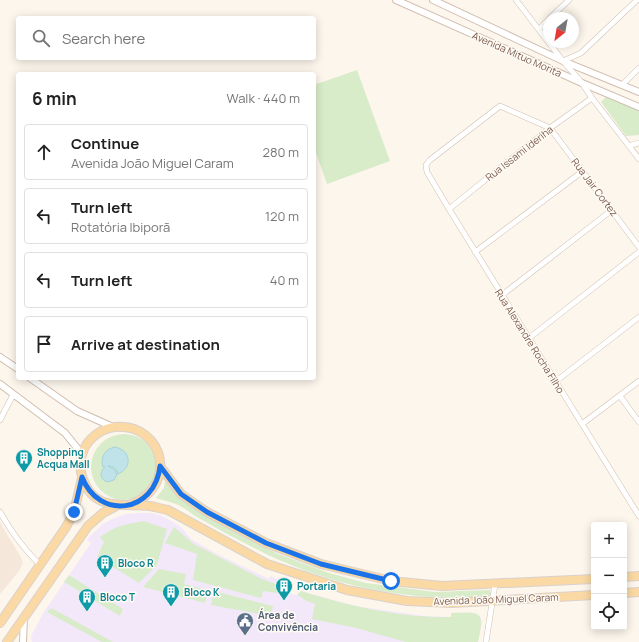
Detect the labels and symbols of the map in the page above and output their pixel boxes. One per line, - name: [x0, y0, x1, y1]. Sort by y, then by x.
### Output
- north arrow: [543, 12, 579, 48]
- street label: Avenida Mituo Morita: [470, 28, 564, 80]
- street label: Rua Issami Ideriha: [482, 122, 556, 184]
- street label: Rua Jair Cortez: [568, 155, 622, 219]
- street label: Rua Alexandre Rocha Filho: [492, 286, 568, 396]
- place label: Shopping Acqua Mall: [37, 445, 90, 471]
- building icon: Shopping Acqua Mall: [14, 448, 34, 473]
- route end: [65, 503, 83, 521]
- building icon: Bloco R: [95, 553, 115, 578]
- place label: Bloco R: [118, 556, 154, 570]
- route start: [382, 572, 400, 590]
- building icon: Portaria: [274, 576, 294, 601]
- place label: Portaria: [297, 579, 336, 593]
- building icon: Bloco K: [161, 582, 181, 607]
- place label: Bloco K: [184, 585, 220, 599]
- building icon: Bloco T: [77, 587, 97, 612]
- place label: Bloco T: [100, 590, 135, 604]
- street label: Avenida João Miguel Caram: [433, 590, 559, 608]
- place label: Área de Convivência: [258, 608, 318, 634]
- public building icon: Área de Convivência: [235, 611, 255, 636]

